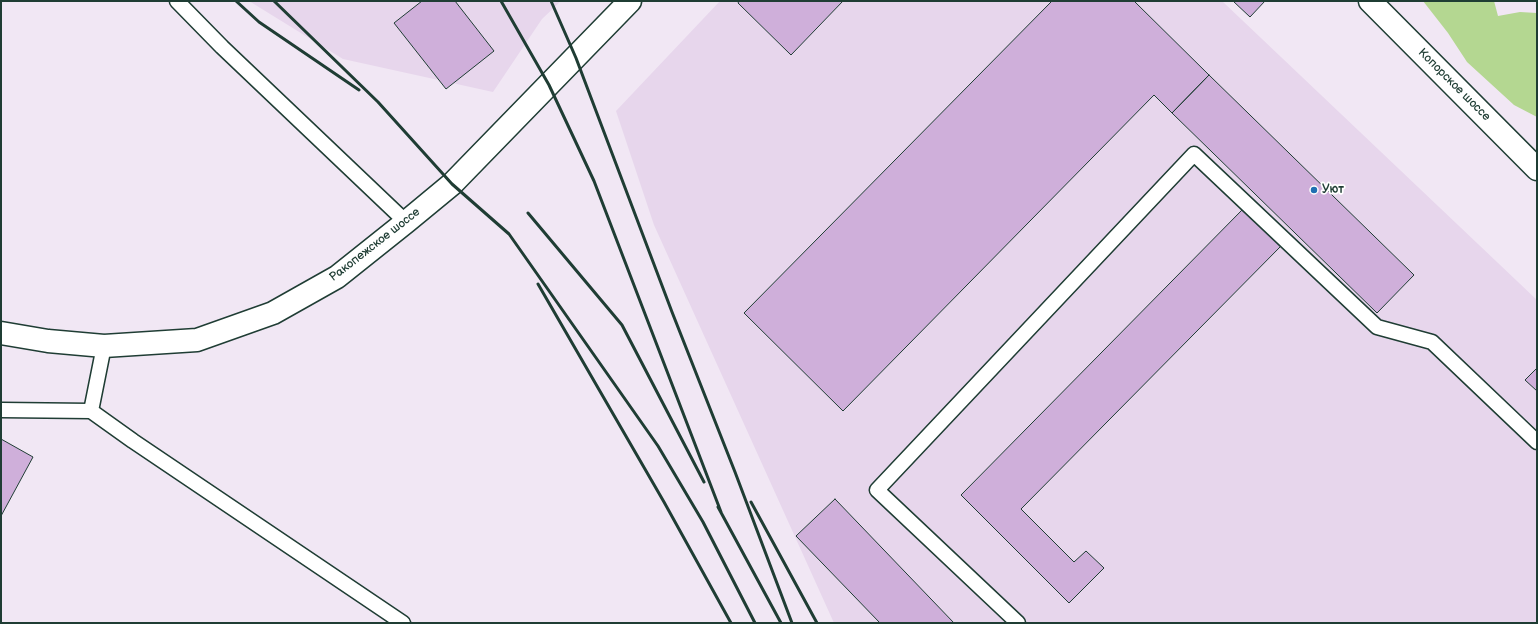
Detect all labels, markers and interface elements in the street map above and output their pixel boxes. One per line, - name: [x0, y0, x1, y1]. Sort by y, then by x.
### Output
- street label: Копорское шоссе: [1415, 46, 1493, 124]
- place label: Уют: [1322, 183, 1344, 197]
- marker: Уют: [1309, 185, 1319, 195]
- street label: Ракопежское шоссе: [327, 205, 423, 285]

